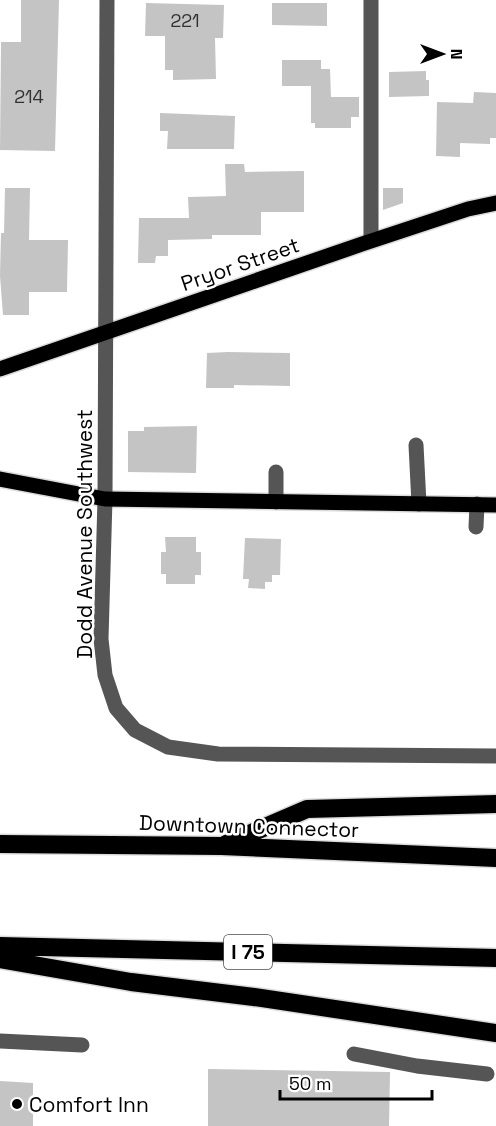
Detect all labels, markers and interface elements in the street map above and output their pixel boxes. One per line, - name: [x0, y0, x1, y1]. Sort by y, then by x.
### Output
- house number: 221: [170, 9, 200, 32]
- north arrow: [412, 24, 472, 84]
- text: N: [446, 49, 467, 59]
- house number: 214: [14, 85, 44, 108]
- street label: Pryor Street: [177, 231, 303, 297]
- street label: Dodd Avenue Southwest: [71, 409, 98, 659]
- street label: Downtown Connector: [138, 809, 360, 843]
- road number: I 75: [224, 935, 272, 969]
- scale bar: [280, 1063, 432, 1101]
- text: 50 m: [289, 1072, 331, 1095]
- place label: Comfort Inn: [29, 1091, 149, 1118]
- marker: Comfort Inn: [10, 1097, 24, 1111]

